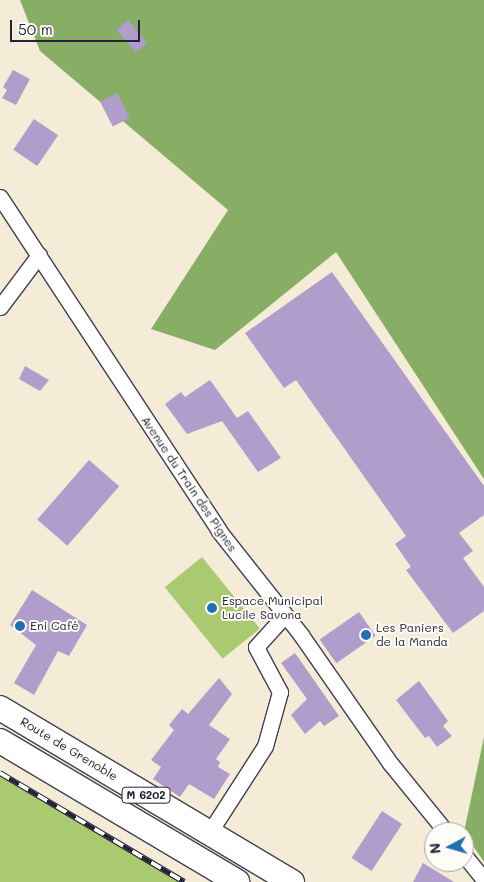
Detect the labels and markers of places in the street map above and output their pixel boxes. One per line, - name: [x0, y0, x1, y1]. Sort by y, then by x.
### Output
- place label: Espace Municipal Lucile Savona: [222, 594, 323, 622]
- marker: Espace Municipal Lucile Savona: [206, 602, 218, 614]
- place label: Eni Café: [30, 619, 79, 633]
- marker: Eni Café: [14, 620, 26, 632]
- place label: Les Paniers de la Manda: [376, 621, 448, 649]
- marker: Les Paniers de la Manda: [360, 629, 372, 641]

